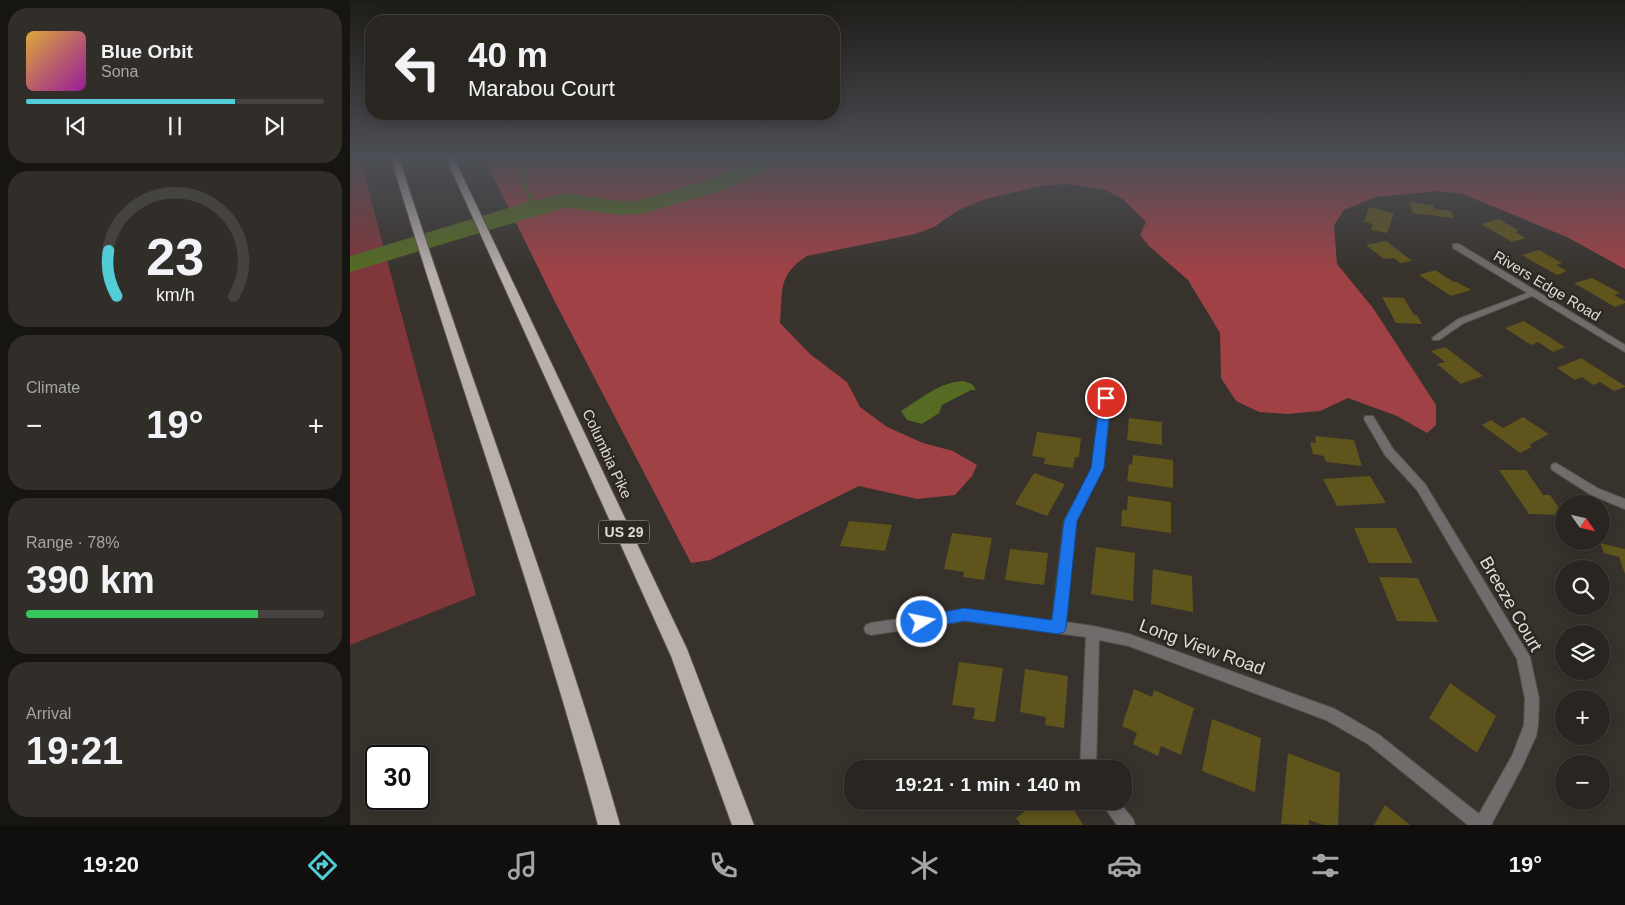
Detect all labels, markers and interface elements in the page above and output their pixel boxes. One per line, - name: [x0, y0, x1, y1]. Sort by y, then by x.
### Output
- icon: left: [385, 35, 450, 100]
- text: 40 m: [468, 35, 548, 74]
- text: Blue Orbit: [101, 41, 193, 62]
- text: Sona: [101, 63, 138, 80]
- text: Marabou Court: [468, 76, 615, 101]
- icon: previous: [62, 112, 90, 140]
- icon: pause: [161, 112, 189, 140]
- icon: next: [260, 112, 288, 140]
- text: 23: [146, 228, 204, 286]
- street label: Rivers Edge Road: [1491, 247, 1604, 324]
- text: km/h: [156, 285, 194, 305]
- pin: [1085, 377, 1127, 419]
- text: Climate: [26, 379, 80, 396]
- icon: arrive: [1092, 384, 1120, 412]
- text: 19°: [146, 404, 204, 446]
- street label: Columbia Pike: [579, 406, 636, 501]
- text: −: [26, 410, 42, 441]
- text: +: [308, 410, 324, 441]
- north arrow: [1555, 495, 1610, 550]
- map controls: [1555, 495, 1610, 810]
- road number: US 29: [599, 520, 649, 544]
- text: Range · 78%: [26, 534, 119, 551]
- street label: Breeze Court: [1476, 553, 1546, 655]
- text: 390 km: [26, 559, 155, 601]
- button: search: [1555, 560, 1610, 615]
- position arrow: [895, 595, 947, 647]
- street label: Long View Road: [1137, 615, 1267, 679]
- button: layers: [1555, 625, 1610, 680]
- button: +: [1555, 690, 1610, 745]
- text: Arrival: [26, 705, 71, 722]
- text: 19:21: [26, 730, 123, 772]
- speed limit sign: 30: [365, 745, 430, 810]
- button: −: [1555, 755, 1610, 810]
- text: 19:21 · 1 min · 140 m: [895, 774, 1081, 795]
- icon: directions: [305, 848, 340, 883]
- icon: music: [505, 848, 540, 883]
- icon: phone: [706, 848, 741, 883]
- icon: climate: [907, 848, 942, 883]
- icon: car: [1107, 848, 1142, 883]
- icon: filters: [1308, 848, 1343, 883]
- text: 19:20: [83, 852, 139, 877]
- text: 19°: [1509, 852, 1542, 877]

